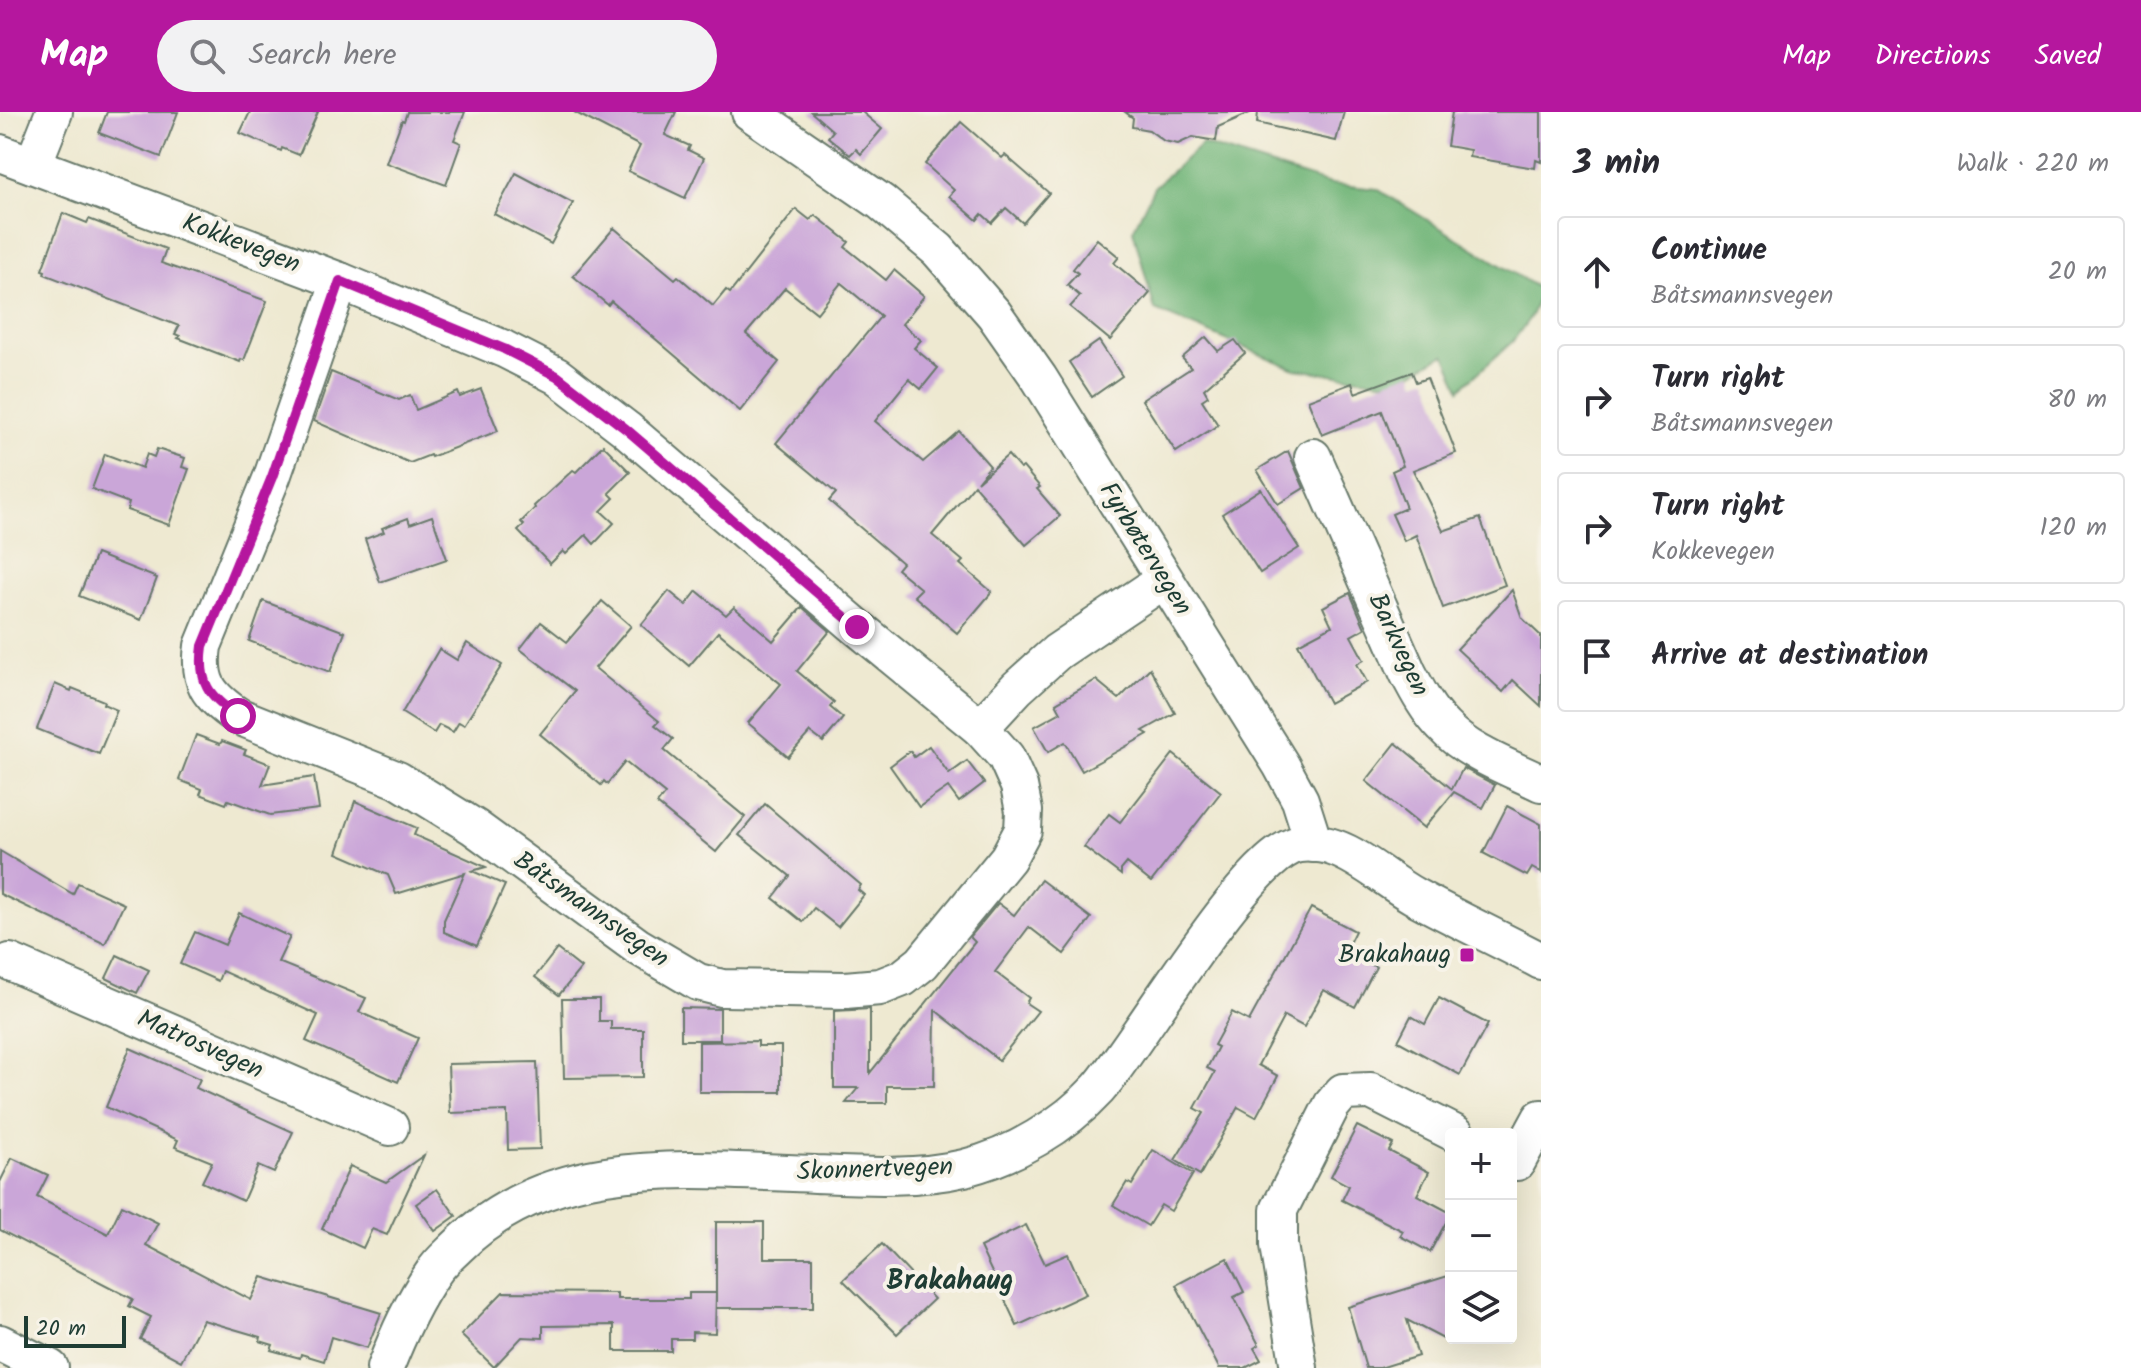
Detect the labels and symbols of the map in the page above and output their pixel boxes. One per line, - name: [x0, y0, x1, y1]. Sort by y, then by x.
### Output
- street label: Kokkevegen: [176, 202, 306, 286]
- street label: Fyrbøtervegen: [1087, 474, 1203, 624]
- street label: Barkvegen: [1356, 586, 1440, 704]
- route end: [839, 609, 875, 645]
- route start: [220, 698, 256, 734]
- street label: Båtsmannsvegen: [504, 841, 678, 979]
- place label: Brakahaug: [1338, 934, 1451, 976]
- marker: Brakahaug: [1458, 946, 1476, 964]
- street label: Matrosvegen: [130, 998, 270, 1092]
- street label: Skonnertvegen: [796, 1146, 954, 1194]
- district label: Brakahaug: [886, 1259, 1014, 1304]
- scale bar: [24, 1312, 126, 1348]

